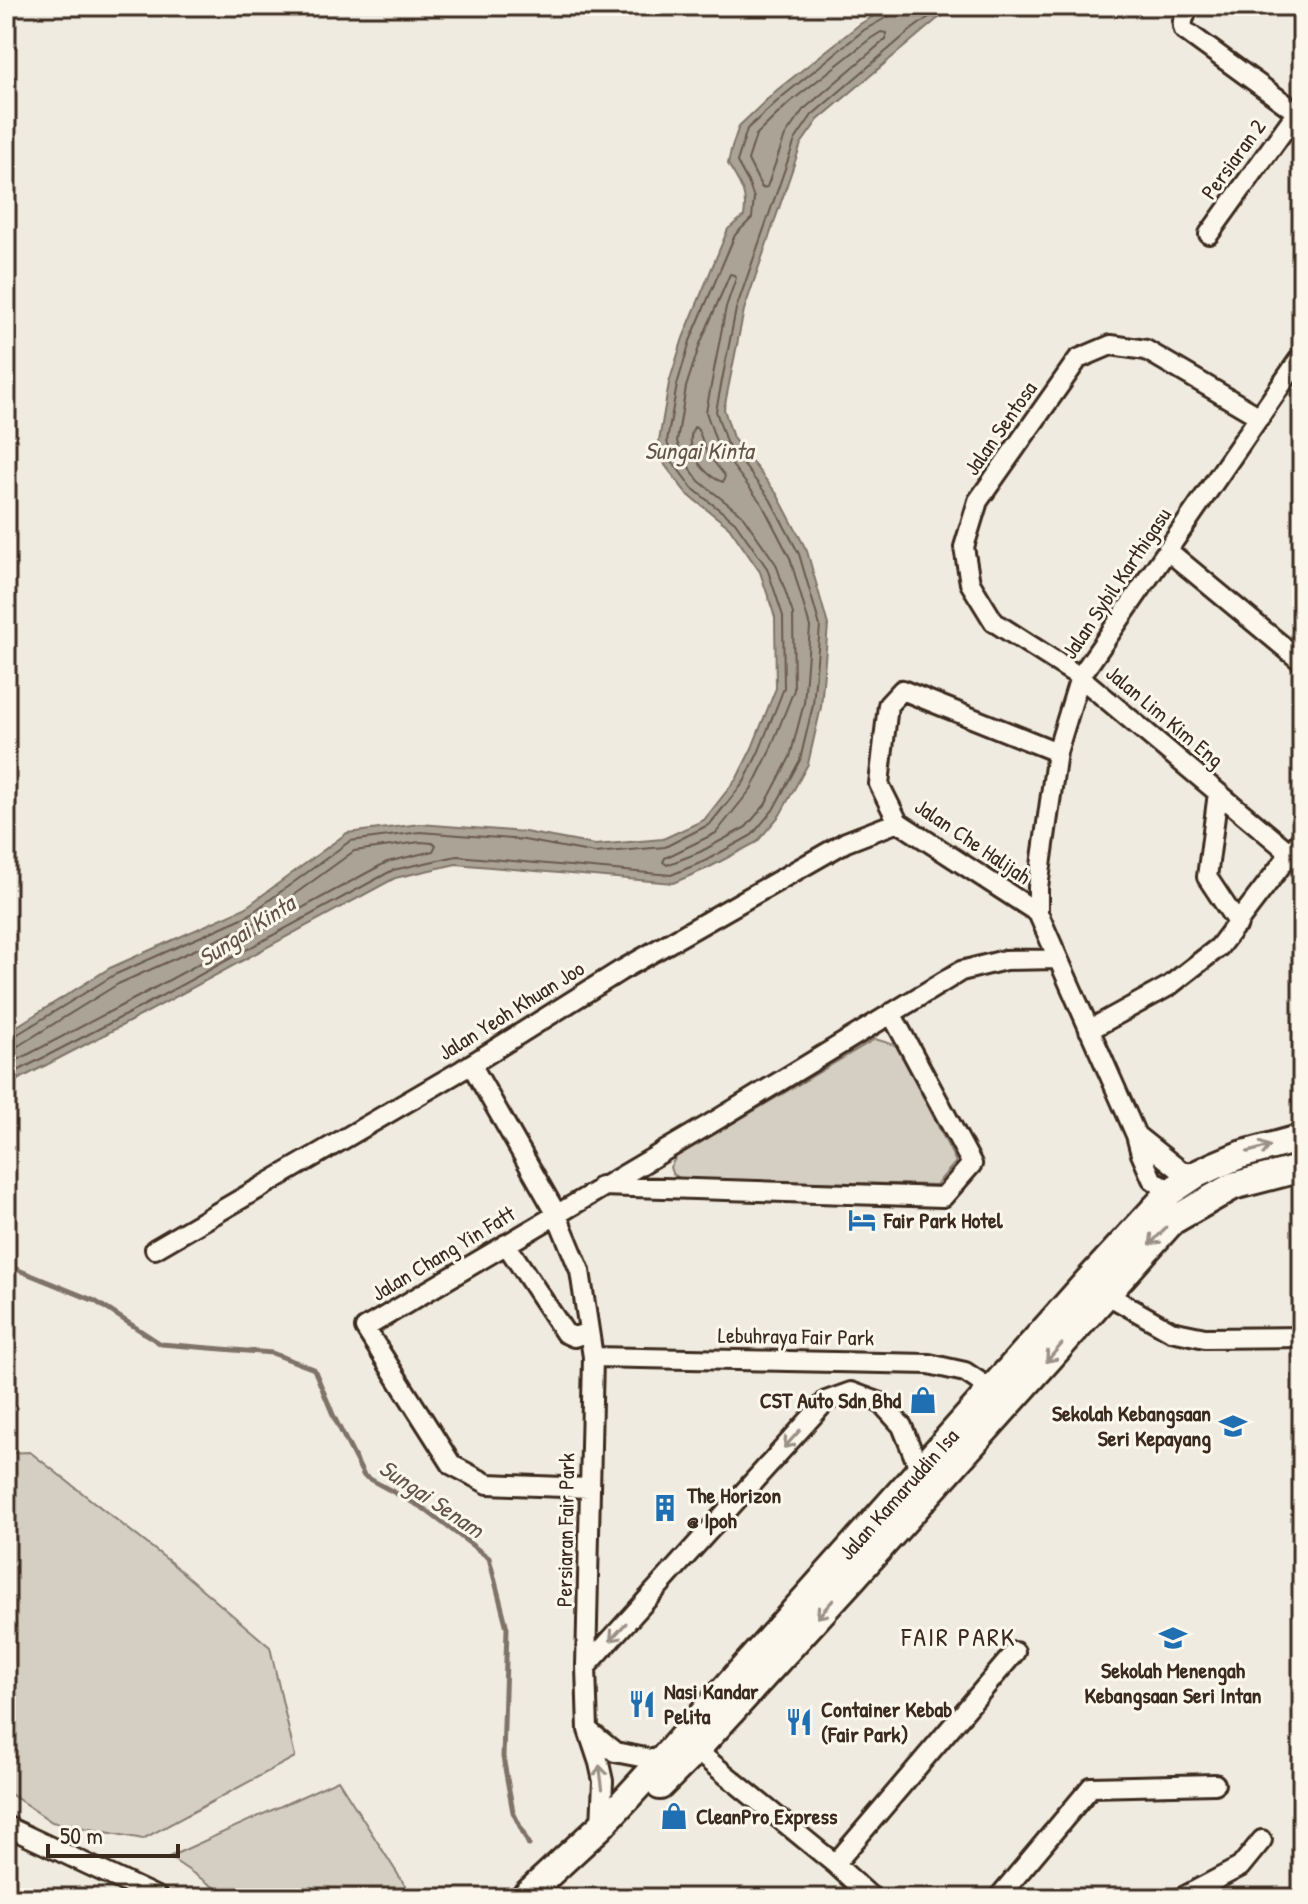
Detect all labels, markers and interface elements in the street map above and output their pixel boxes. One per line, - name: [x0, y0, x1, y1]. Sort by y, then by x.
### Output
- street label: Persiaran 2: [1194, 112, 1273, 205]
- street label: Jalan Sentosa: [957, 375, 1044, 481]
- water label: Sungai Kinta: [645, 434, 756, 467]
- street label: Jalan Sybil Karthigasu: [1054, 501, 1178, 665]
- street label: Jalan Lim Kim Eng: [1100, 658, 1230, 774]
- street label: Jalan Che Halijah: [909, 791, 1037, 891]
- water label: Sungai Kinta: [192, 886, 303, 974]
- street label: Jalan Yeoh Khuan Joo: [432, 953, 590, 1067]
- one-way arrow: [1246, 1141, 1272, 1156]
- street label: Jalan Chang Yin Fatt: [366, 1198, 521, 1308]
- hotel icon: Fair Park Hotel: [847, 1205, 877, 1235]
- place label: Fair Park Hotel: [883, 1205, 1004, 1235]
- one-way arrow: [1150, 1226, 1168, 1246]
- street label: Lebuhraya Fair Park: [718, 1320, 874, 1352]
- one-way arrow: [1045, 1342, 1063, 1362]
- place label: CST Auto Sdn Bhd: [760, 1385, 901, 1415]
- shop icon: CST Auto Sdn Bhd: [908, 1385, 938, 1415]
- place label: Sekolah Kebangsaan Seri Kepayang: [1052, 1398, 1211, 1454]
- school or university icon: Sekolah Kebangsaan Seri Kepayang: [1218, 1411, 1248, 1441]
- street label: Jalan Kamaruddin Isa: [832, 1421, 965, 1566]
- one-way arrow: [782, 1429, 801, 1449]
- water label: Sungai Senam: [373, 1451, 491, 1546]
- street label: Persiaran Fair Park: [549, 1453, 581, 1607]
- place label: The Horizon @ Ipoh: [686, 1480, 781, 1536]
- building icon: The Horizon @ Ipoh: [650, 1493, 680, 1523]
- one-way arrow: [815, 1599, 834, 1619]
- district label: FAIR PARK: [901, 1619, 1016, 1654]
- one-way arrow: [609, 1622, 627, 1642]
- school or university icon: Sekolah Menengah Kebangsaan Seri Intan: [1158, 1623, 1188, 1653]
- place label: Sekolah Menengah Kebangsaan Seri Intan: [1085, 1655, 1262, 1711]
- place label: Nasi Kandar Pelita: [664, 1676, 759, 1731]
- restaurant icon: Nasi Kandar Pelita: [627, 1689, 657, 1719]
- place label: Container Kebab (Fair Park): [821, 1694, 952, 1749]
- restaurant icon: Container Kebab (Fair Park): [784, 1707, 814, 1737]
- one-way arrow: [593, 1764, 608, 1790]
- shop icon: CleanPro Express: [659, 1801, 689, 1831]
- place label: CleanPro Express: [696, 1801, 838, 1832]
- scale bar: [48, 1808, 178, 1858]
- text: 50 m: [60, 1819, 103, 1851]

